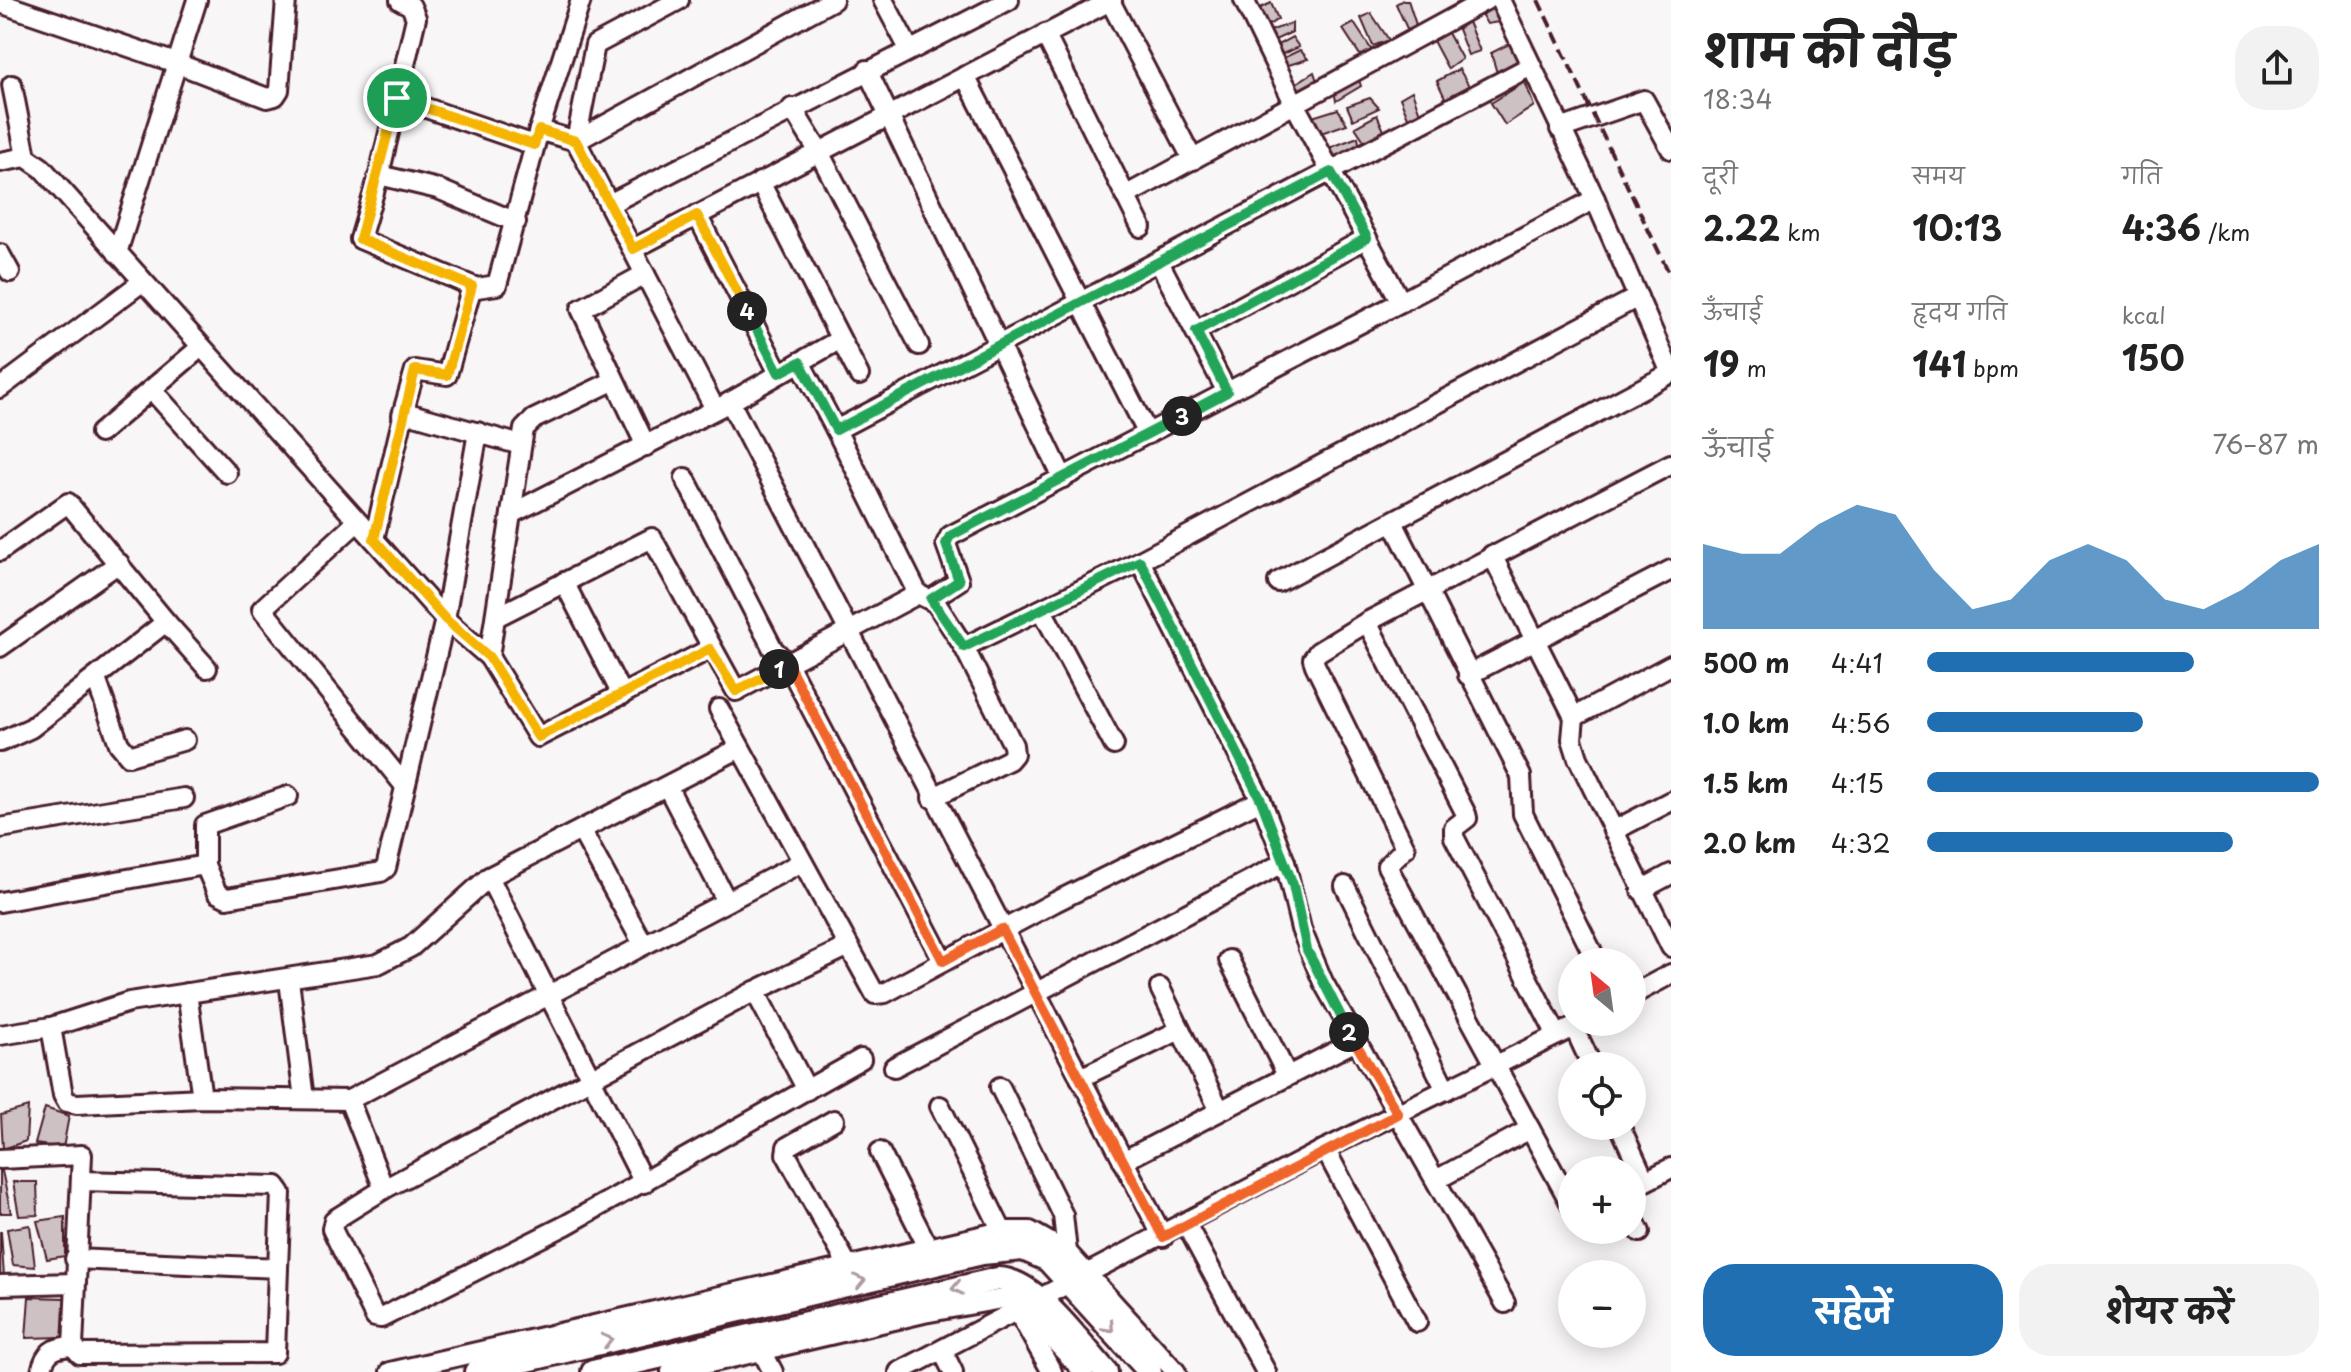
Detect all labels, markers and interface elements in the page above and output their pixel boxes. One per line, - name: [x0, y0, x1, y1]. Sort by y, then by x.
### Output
- text: शाम की दौड़: [1703, 16, 1954, 82]
- button: share: [2235, 26, 2319, 110]
- pin: [363, 64, 431, 132]
- icon: arrive: [375, 76, 419, 120]
- text: 18:34: [1703, 79, 1773, 118]
- text: दूरी: [1703, 158, 1738, 191]
- text: समय: [1912, 158, 1965, 191]
- text: गति: [2122, 158, 2162, 191]
- text: 2.22: [1703, 201, 1780, 253]
- text: 10:13: [1912, 201, 2002, 253]
- text: 4:36: [2122, 201, 2201, 253]
- text: km: [1780, 215, 1820, 248]
- text: /km: [2201, 215, 2250, 248]
- pin: 4: [727, 291, 767, 331]
- text: 4: [740, 294, 754, 327]
- text: ऊँचाई: [1703, 294, 1762, 327]
- text: हृदय गति: [1912, 294, 2007, 327]
- text: kcal: [2122, 298, 2166, 331]
- text: 150: [2122, 331, 2185, 383]
- text: 19: [1703, 337, 1740, 389]
- text: 141: [1912, 337, 1966, 389]
- text: m: [1740, 351, 1767, 384]
- text: bpm: [1966, 351, 2019, 384]
- pin: 3: [1162, 396, 1202, 436]
- text: 3: [1175, 399, 1189, 432]
- text: 76–87 m: [2212, 424, 2319, 463]
- text: ऊँचाई: [1703, 427, 1773, 466]
- text: 500 m: [1703, 643, 1789, 682]
- text: 4:41: [1831, 643, 1883, 682]
- pin: 1: [759, 649, 799, 689]
- text: 1: [774, 652, 784, 685]
- text: 1.0 km: [1703, 703, 1790, 742]
- text: 4:56: [1831, 703, 1890, 742]
- text: 1.5 km: [1703, 763, 1789, 802]
- text: 4:15: [1831, 763, 1884, 802]
- text: 2.0 km: [1703, 823, 1796, 862]
- text: 4:32: [1831, 823, 1891, 862]
- north arrow: [1558, 948, 1646, 1036]
- map controls: [1558, 948, 1646, 1348]
- pin: 2: [1329, 1012, 1369, 1052]
- text: 2: [1341, 1015, 1357, 1048]
- button: locate: [1558, 1052, 1646, 1140]
- button: +: [1558, 1156, 1646, 1244]
- button: −: [1558, 1260, 1646, 1348]
- button: सहेजें: [1703, 1264, 2003, 1356]
- button: शेयर करें: [2019, 1264, 2319, 1356]
- one-way arrow: [852, 1274, 866, 1291]
- one-way arrow: [951, 1279, 964, 1296]
- one-way arrow: [1100, 1318, 1114, 1333]
- one-way arrow: [599, 1333, 613, 1350]

